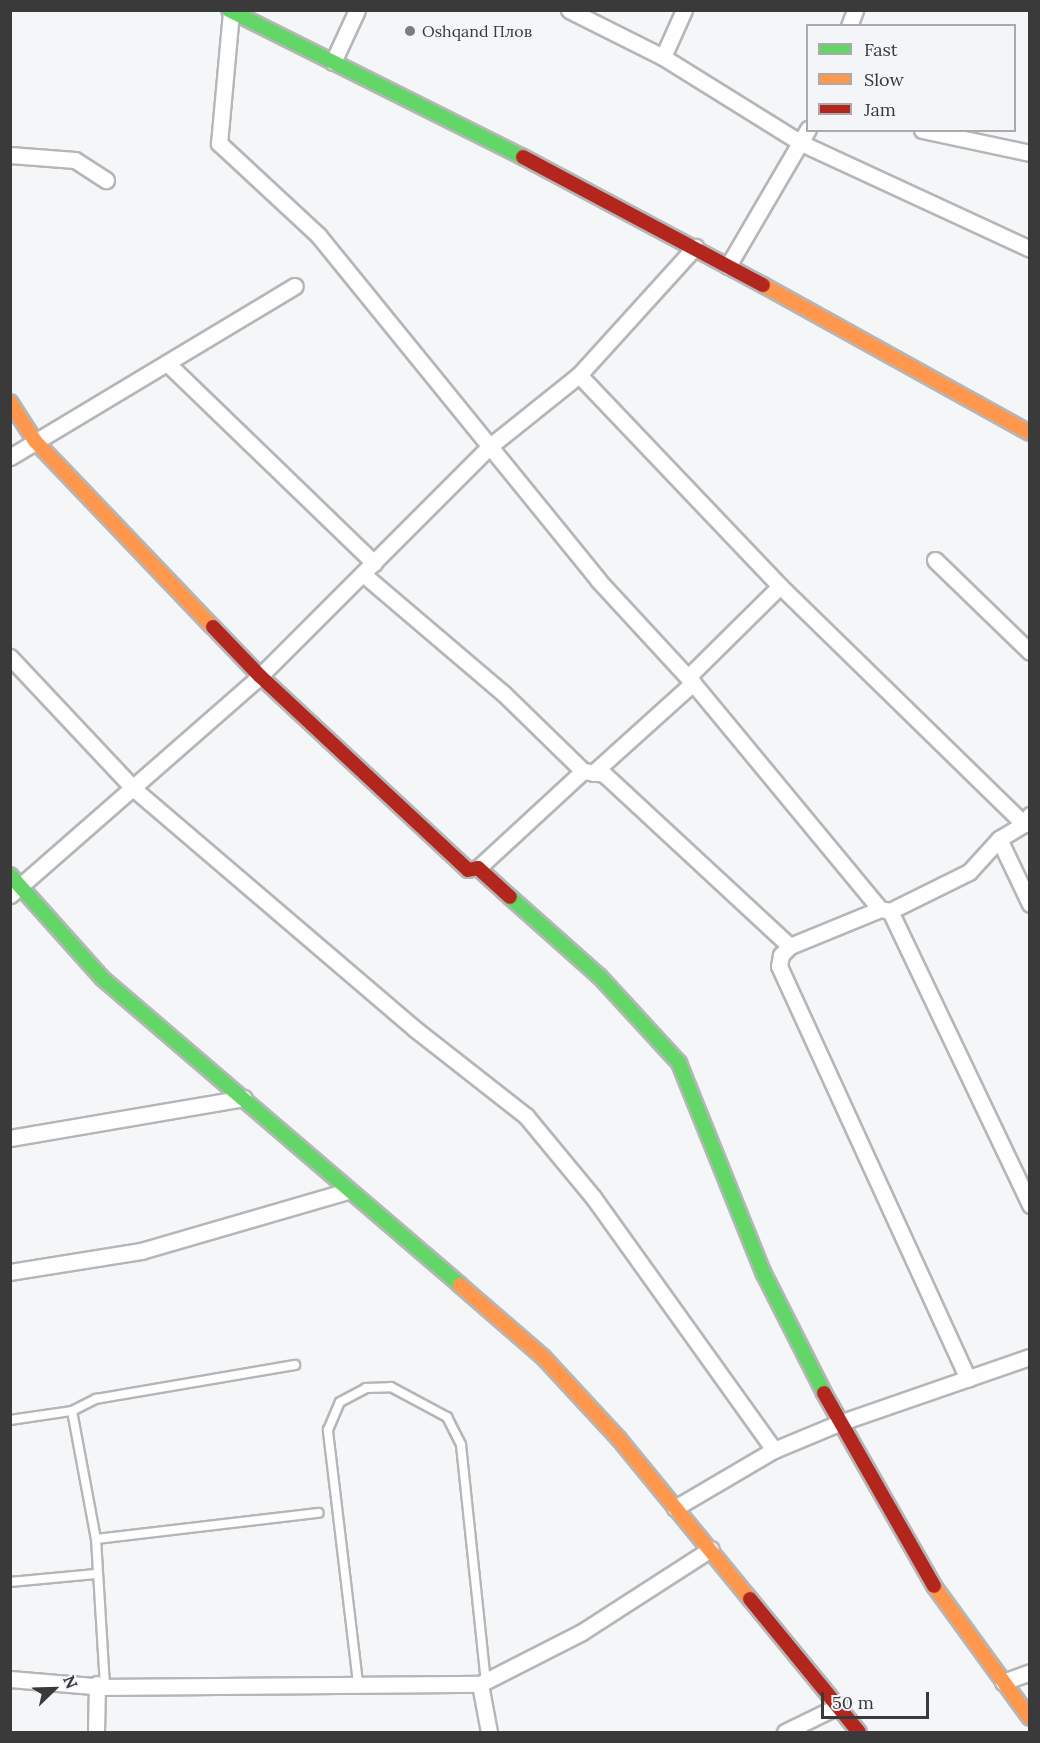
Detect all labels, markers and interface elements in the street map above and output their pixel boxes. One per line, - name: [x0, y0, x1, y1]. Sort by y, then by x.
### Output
- place label: Oshqand Плов: [422, 21, 532, 41]
- marker: Oshqand Плов: [403, 24, 417, 38]
- legend: [806, 24, 1016, 132]
- text: Fast: [864, 38, 898, 61]
- text: Slow: [864, 68, 904, 91]
- text: Jam: [864, 98, 896, 121]
- north arrow: [24, 1659, 84, 1719]
- text: N: [59, 1672, 82, 1692]
- scale bar: [824, 1680, 932, 1718]
- text: 50 m: [832, 1691, 874, 1714]

